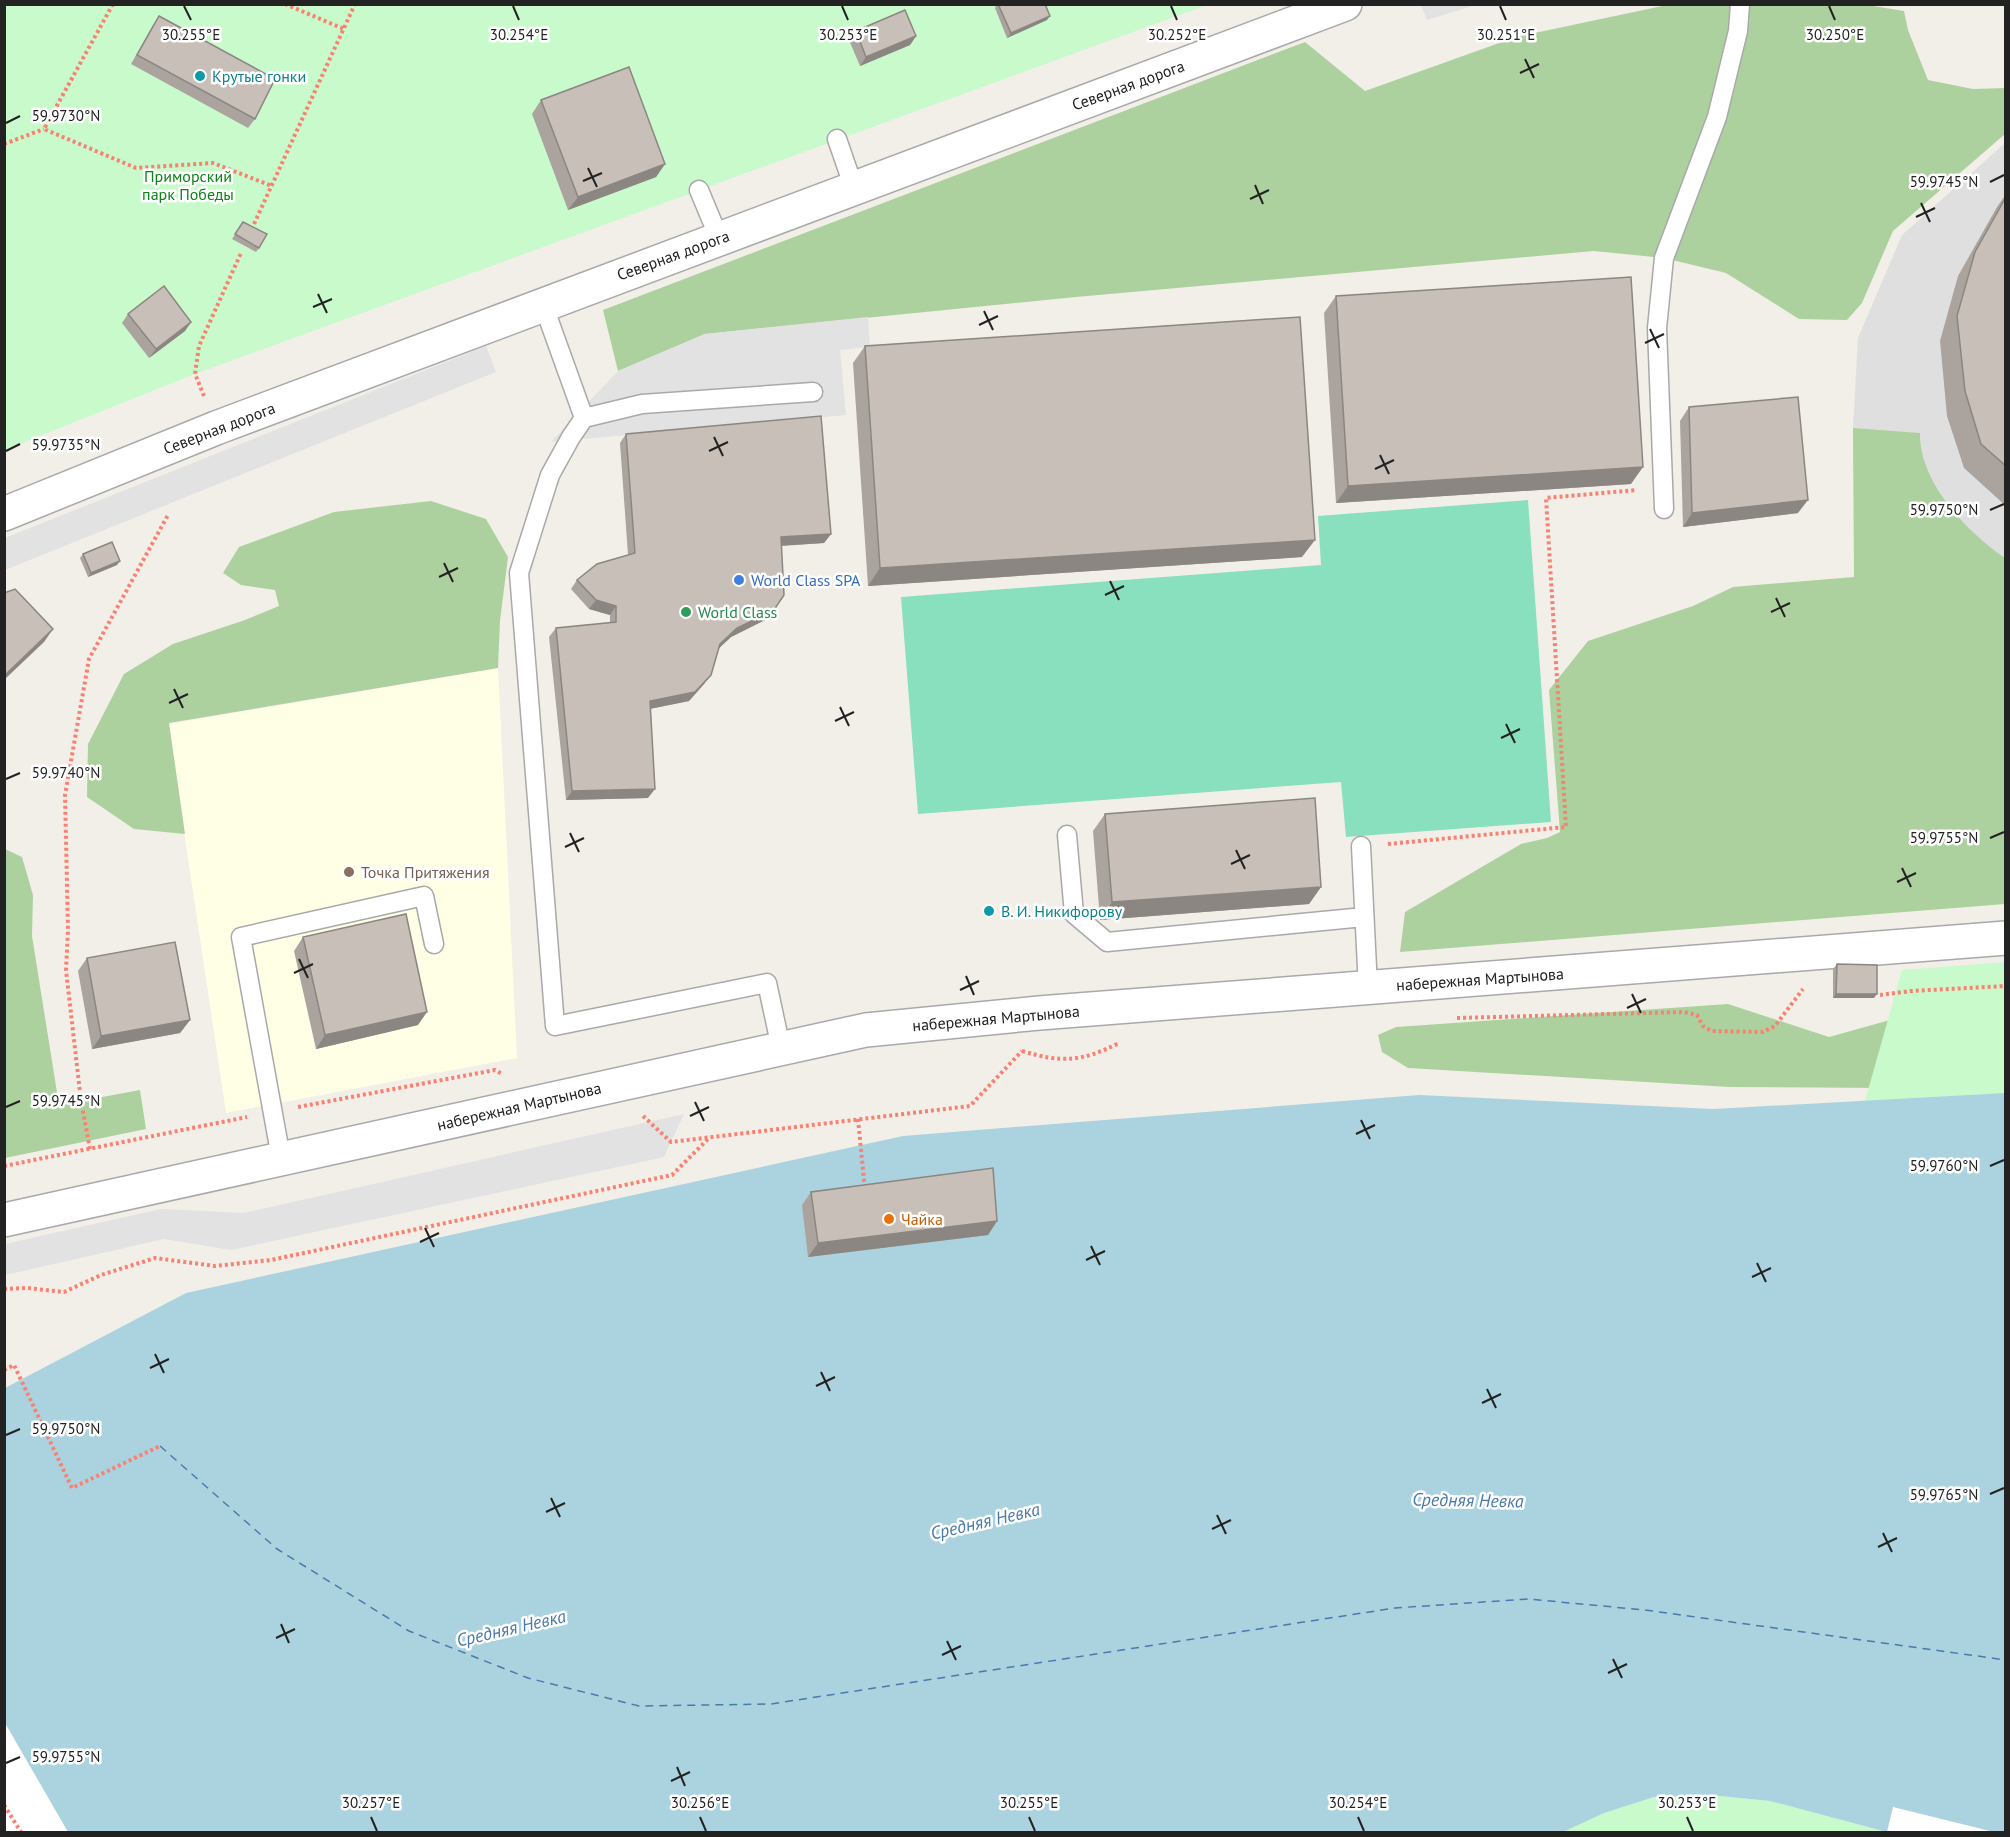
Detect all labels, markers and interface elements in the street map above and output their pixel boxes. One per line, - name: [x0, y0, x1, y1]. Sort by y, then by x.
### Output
- text: 30.255°E: [162, 25, 220, 44]
- text: 30.254°E: [490, 25, 548, 44]
- text: 30.253°E: [819, 25, 877, 44]
- text: 30.252°E: [1148, 25, 1206, 44]
- text: 30.251°E: [1477, 25, 1535, 44]
- text: 30.250°E: [1806, 25, 1864, 44]
- street label: Северная дорога: [1069, 55, 1187, 115]
- place label: Крутые гонки: [212, 66, 306, 86]
- marker: Крутые гонки: [193, 69, 207, 83]
- text: 59.9730°N: [32, 106, 100, 125]
- park label: Приморский парк Победы: [142, 166, 234, 204]
- text: 59.9745°N: [1910, 172, 1978, 191]
- street label: Северная дорога: [614, 225, 732, 285]
- street label: Северная дорога: [160, 397, 278, 459]
- text: 59.9735°N: [32, 435, 100, 454]
- text: 59.9750°N: [1910, 500, 1978, 519]
- place label: World Class SPA: [751, 570, 861, 590]
- marker: World Class SPA: [732, 573, 746, 587]
- place label: World Class: [698, 602, 778, 622]
- marker: World Class: [679, 605, 693, 619]
- text: 59.9740°N: [32, 763, 100, 782]
- text: 59.9755°N: [1910, 828, 1978, 847]
- place label: Точка Притяжения: [361, 862, 490, 882]
- marker: Точка Притяжения: [342, 865, 356, 879]
- place label: В. И. Никифорову: [1001, 901, 1123, 921]
- marker: В. И. Никифорову: [982, 904, 996, 918]
- street label: набережная Мартынова: [1395, 963, 1565, 995]
- street label: набережная Мартынова: [911, 1001, 1081, 1035]
- street label: набережная Мартынова: [435, 1077, 603, 1135]
- text: 59.9745°N: [32, 1091, 100, 1110]
- text: 59.9760°N: [1910, 1156, 1978, 1175]
- place label: Чайка: [901, 1209, 943, 1229]
- marker: Чайка: [882, 1212, 896, 1226]
- text: 59.9750°N: [32, 1419, 100, 1438]
- text: 59.9765°N: [1910, 1485, 1978, 1504]
- water label: Средняя Невка: [1412, 1488, 1524, 1512]
- water label: Средняя Невка: [928, 1497, 1042, 1545]
- water label: Средняя Невка: [454, 1604, 568, 1652]
- text: 59.9755°N: [32, 1747, 100, 1766]
- text: 30.257°E: [342, 1793, 400, 1812]
- text: 30.256°E: [671, 1793, 729, 1812]
- text: 30.255°E: [1000, 1793, 1058, 1812]
- text: 30.254°E: [1329, 1793, 1387, 1812]
- text: 30.253°E: [1658, 1793, 1716, 1812]

